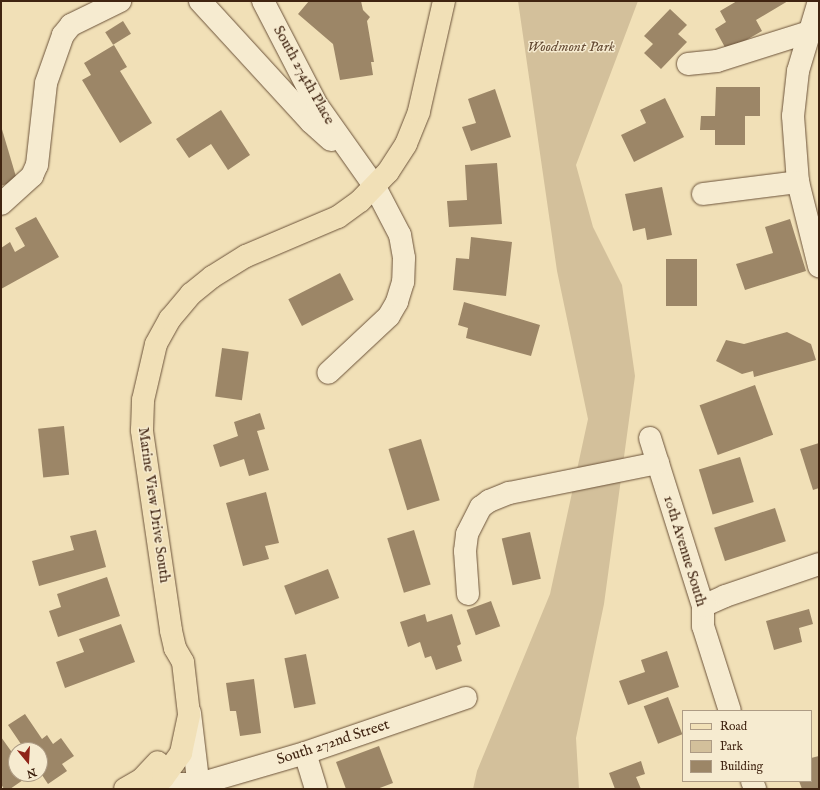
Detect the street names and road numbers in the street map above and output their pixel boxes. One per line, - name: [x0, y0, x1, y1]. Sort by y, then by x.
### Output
- street label: South 274th Place: [269, 22, 339, 128]
- street label: Marine View Drive South: [134, 426, 174, 584]
- street label: 10th Avenue South: [660, 493, 710, 609]
- street label: South 272nd Street: [274, 715, 392, 769]

